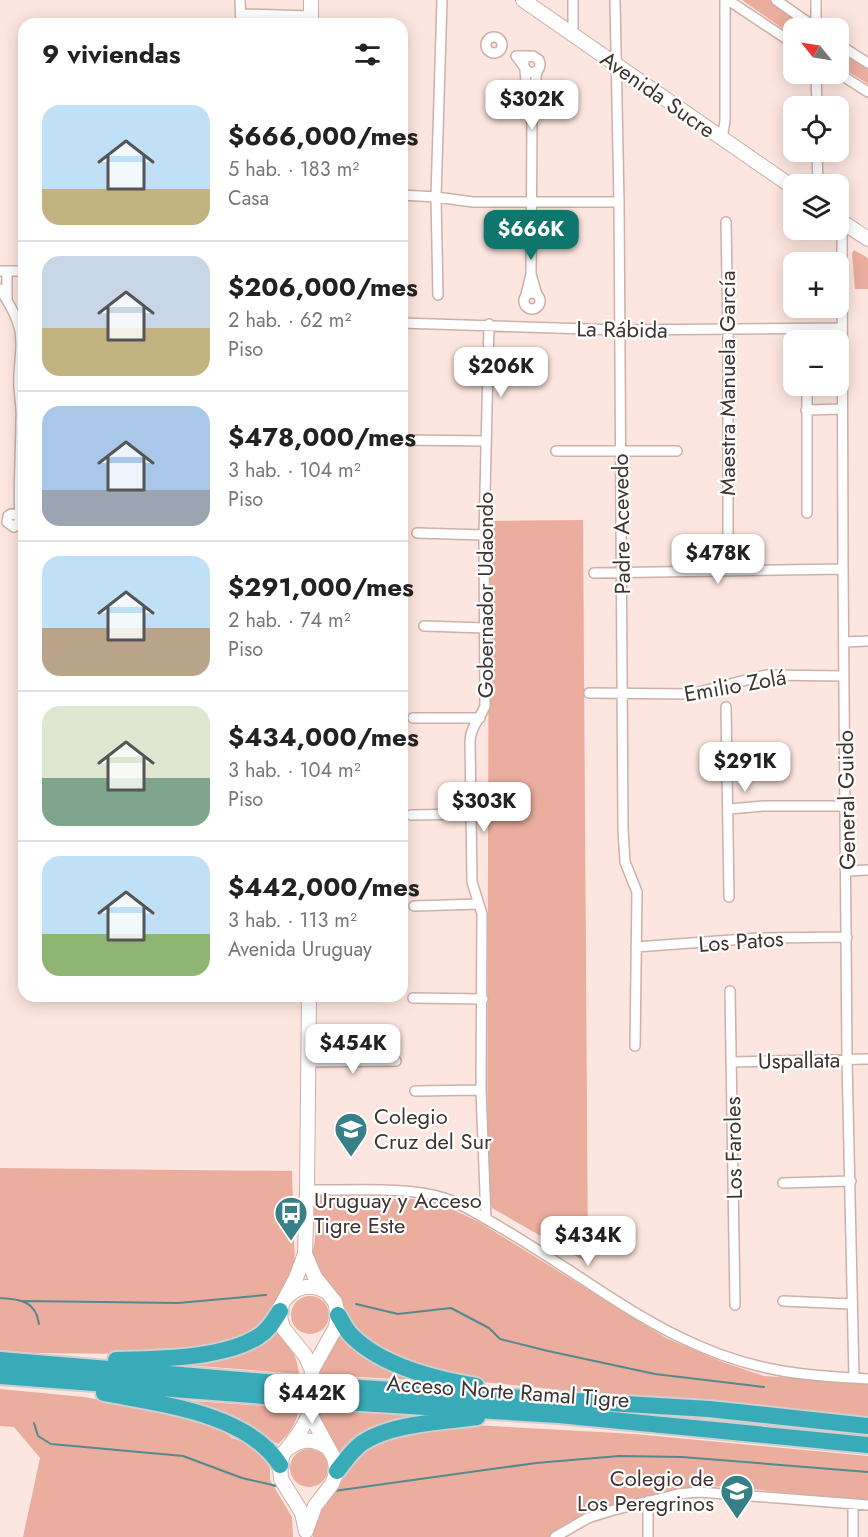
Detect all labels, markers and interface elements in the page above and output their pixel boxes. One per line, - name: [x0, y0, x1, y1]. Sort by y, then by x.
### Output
- north arrow: [783, 18, 849, 84]
- map controls: [783, 18, 849, 396]
- text: 9 viviendas: [42, 35, 181, 73]
- icon: filters: [351, 38, 384, 71]
- street label: Avenida Sucre: [594, 43, 722, 145]
- pin: $302K: [490, 80, 574, 131]
- text: $302K: [499, 85, 565, 114]
- button: locate: [783, 96, 849, 162]
- text: $666,000/mes: [228, 117, 418, 155]
- icon: home: [90, 129, 162, 201]
- text: 5 hab. · 183 m²: [228, 155, 359, 184]
- button: layers: [783, 174, 849, 240]
- text: Casa: [228, 184, 269, 213]
- pin: $666K: [489, 210, 573, 261]
- text: $666K: [498, 215, 564, 244]
- button: +: [783, 252, 849, 318]
- text: $206,000/mes: [228, 268, 418, 306]
- street label: Maestra Manuela García: [711, 270, 743, 496]
- icon: home: [90, 280, 162, 352]
- text: 2 hab. · 62 m²: [228, 306, 351, 335]
- street label: La Rábida: [576, 312, 668, 346]
- button: −: [783, 330, 849, 396]
- text: Piso: [228, 335, 263, 364]
- pin: $206K: [459, 347, 543, 398]
- text: $206K: [468, 352, 534, 381]
- text: $478,000/mes: [228, 418, 416, 456]
- icon: home: [90, 430, 162, 502]
- street label: Padre Acevedo: [604, 453, 638, 595]
- text: 3 hab. · 104 m²: [228, 456, 361, 485]
- text: Piso: [228, 485, 263, 514]
- street label: Gobernador Udaondo: [469, 492, 501, 698]
- pin: $478K: [676, 534, 760, 585]
- text: $478K: [686, 539, 750, 568]
- text: $291,000/mes: [228, 568, 414, 606]
- icon: home: [90, 580, 162, 652]
- text: 2 hab. · 74 m²: [228, 606, 351, 635]
- text: Piso: [228, 635, 263, 664]
- street label: Emilio Zolá: [681, 660, 789, 710]
- text: $434,000/mes: [228, 718, 419, 756]
- icon: home: [90, 730, 162, 802]
- street label: General Guido: [829, 730, 863, 870]
- pin: $291K: [703, 742, 787, 793]
- text: $291K: [713, 747, 777, 776]
- text: 3 hab. · 104 m²: [228, 756, 361, 785]
- pin: $303K: [442, 782, 526, 833]
- text: Piso: [228, 785, 263, 814]
- text: $303K: [452, 787, 516, 816]
- text: $442,000/mes: [228, 868, 420, 906]
- icon: home: [90, 880, 162, 952]
- text: 3 hab. · 113 m²: [228, 906, 357, 935]
- street label: Los Patos: [697, 922, 785, 960]
- text: Avenida Uruguay: [228, 935, 372, 964]
- pin: $454K: [311, 1024, 395, 1075]
- text: $454K: [319, 1029, 387, 1058]
- street label: Uspallata: [758, 1043, 840, 1077]
- street label: Los Faroles: [716, 1096, 750, 1200]
- place label: Colegio Cruz del Sur: [374, 1100, 492, 1157]
- school or university icon: Colegio Cruz del Sur: [333, 1111, 369, 1158]
- place label: Uruguay y Acceso Tigre Este: [314, 1184, 482, 1241]
- bus stop icon: Uruguay y Acceso Tigre Este: [273, 1195, 309, 1242]
- pin: $434K: [546, 1216, 630, 1267]
- text: $434K: [555, 1221, 621, 1250]
- street label: Acceso Norte Ramal Tigre: [385, 1367, 631, 1415]
- pin: $442K: [270, 1374, 354, 1425]
- text: $442K: [278, 1379, 346, 1408]
- place label: Colegio de Los Peregrinos: [577, 1462, 714, 1519]
- school or university icon: Colegio de Los Peregrinos: [719, 1473, 755, 1520]

